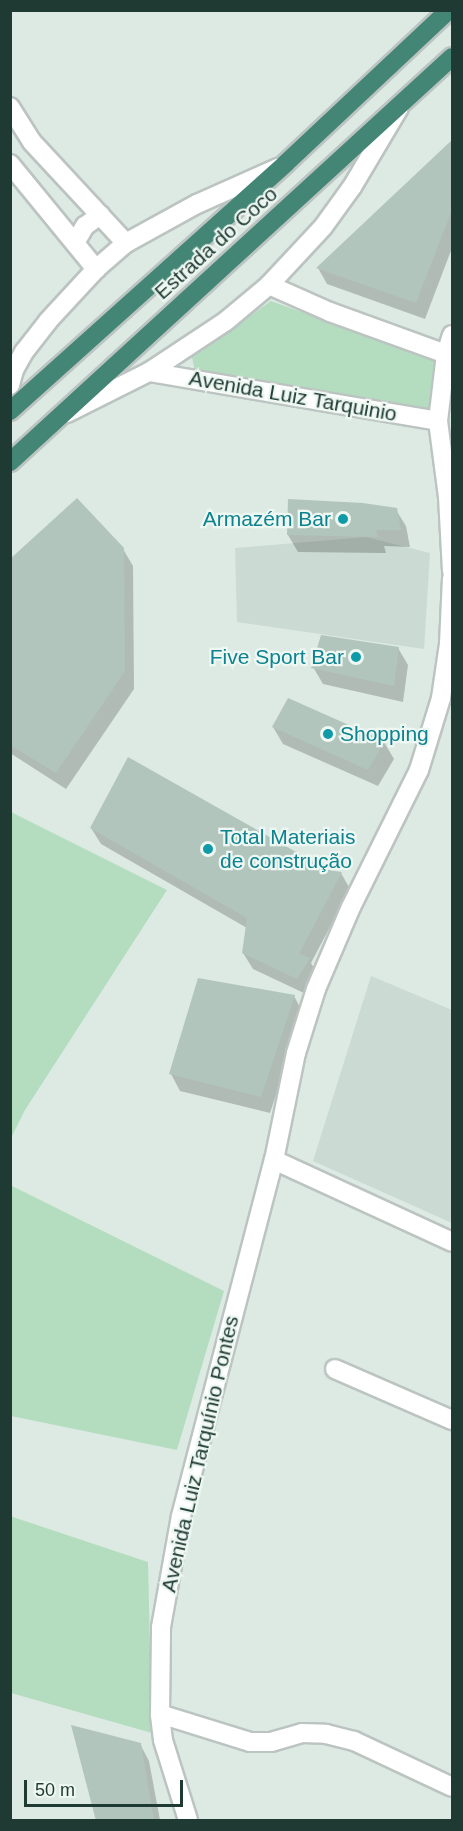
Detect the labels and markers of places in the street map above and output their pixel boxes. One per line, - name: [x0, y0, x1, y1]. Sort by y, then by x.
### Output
- place label: Armazém Bar: [203, 506, 331, 532]
- marker: Armazém Bar: [336, 512, 350, 526]
- place label: Five Sport Bar: [210, 644, 344, 670]
- marker: Five Sport Bar: [349, 650, 363, 664]
- place label: Shopping: [340, 721, 429, 747]
- marker: Shopping: [321, 727, 335, 741]
- place label: Total Materiais de construção: [220, 824, 355, 874]
- marker: Total Materiais de construção: [201, 842, 215, 856]

